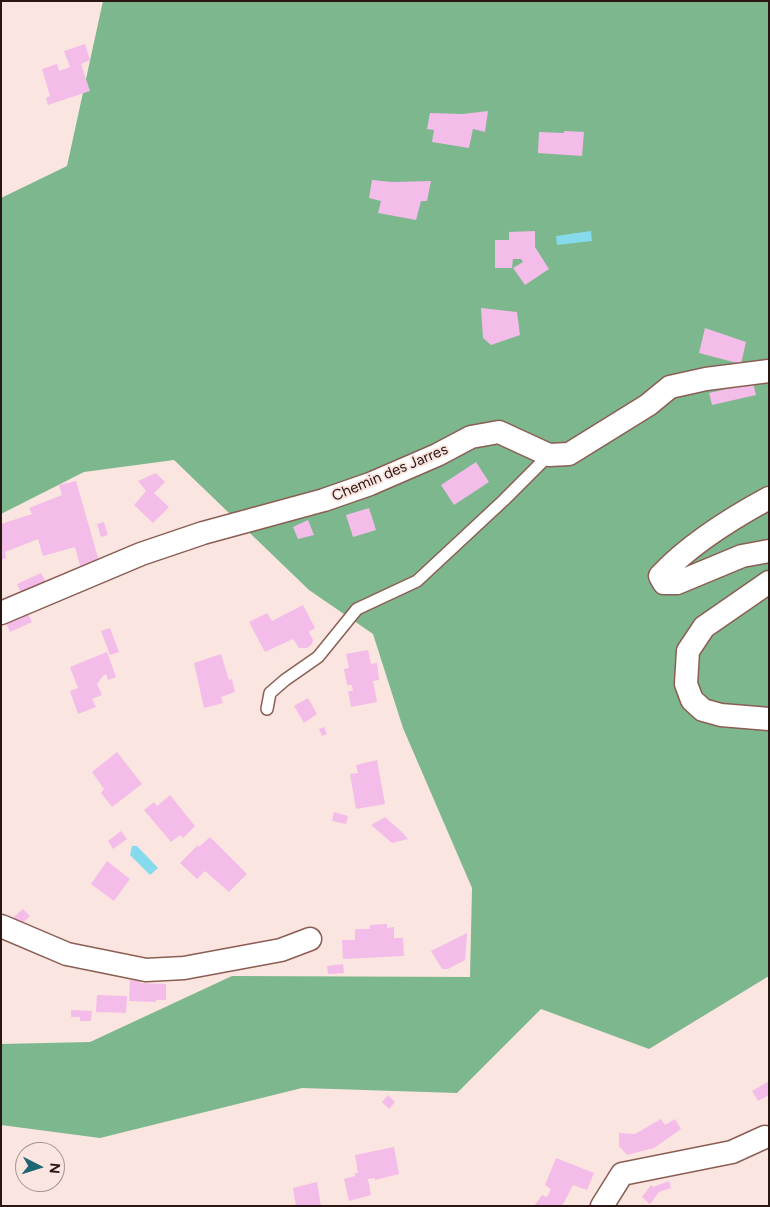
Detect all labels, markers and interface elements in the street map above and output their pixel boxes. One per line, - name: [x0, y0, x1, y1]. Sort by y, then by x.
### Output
- street label: Chemin des Jarres: [329, 440, 451, 506]
- north arrow: [15, 1142, 65, 1192]
- text: N: [46, 1162, 63, 1174]

